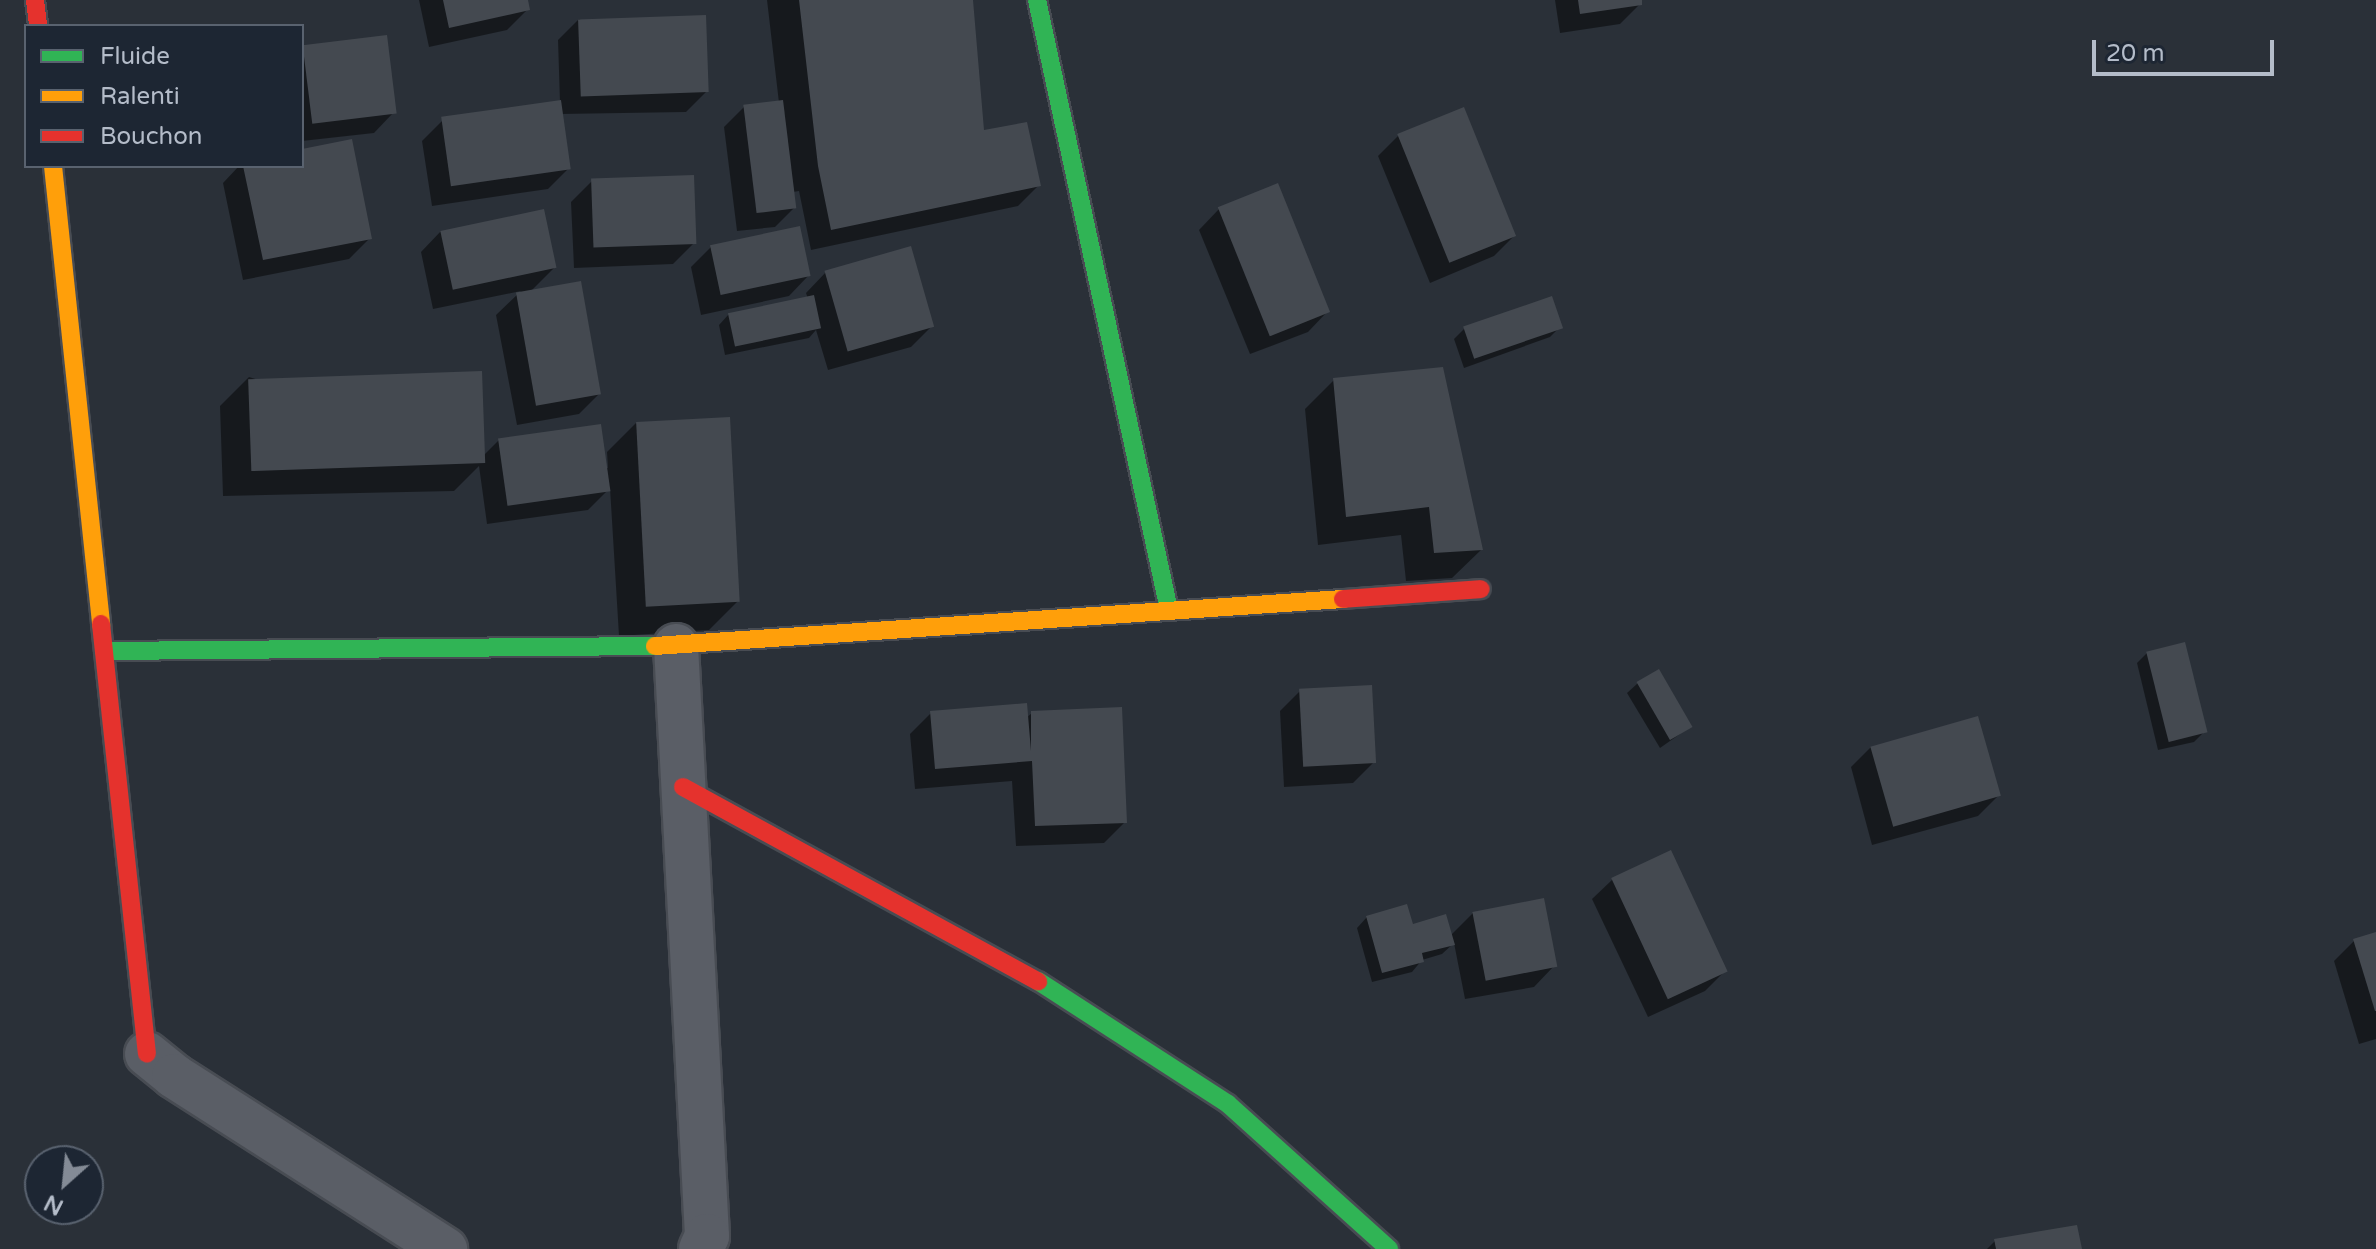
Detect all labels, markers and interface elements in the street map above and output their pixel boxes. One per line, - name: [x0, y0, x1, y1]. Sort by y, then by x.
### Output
- legend: [24, 24, 304, 168]
- scale bar: [2096, 24, 2278, 74]
- text: 20 m: [2106, 39, 2164, 68]
- text: Fluide: [100, 42, 170, 71]
- text: Ralenti: [100, 82, 180, 111]
- text: Bouchon: [100, 122, 202, 151]
- north arrow: [24, 1145, 104, 1225]
- text: N: [40, 1189, 68, 1220]

